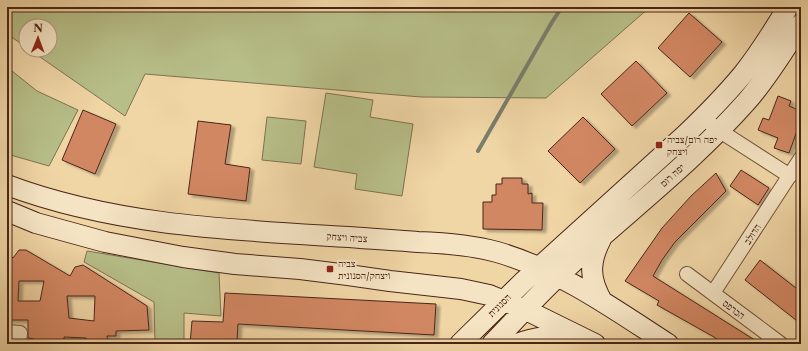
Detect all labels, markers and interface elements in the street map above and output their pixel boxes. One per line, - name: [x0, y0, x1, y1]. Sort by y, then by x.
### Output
- north arrow: [18, 18, 58, 58]
- text: N: [33, 21, 44, 35]
- place label: יפה רום/צביה ויצחק: [667, 133, 717, 158]
- marker: יפה רום/צביה ויצחק: [654, 140, 664, 150]
- street label: יפה רום: [657, 161, 688, 190]
- street label: הדולב: [741, 221, 764, 247]
- street label: צביה ויצחק: [326, 230, 368, 245]
- place label: צביה ויצחק/הסנונית: [338, 257, 391, 282]
- marker: צביה ויצחק/הסנונית: [325, 264, 335, 274]
- street label: הסנונית: [485, 291, 514, 320]
- street label: הכרפס: [720, 297, 748, 322]

